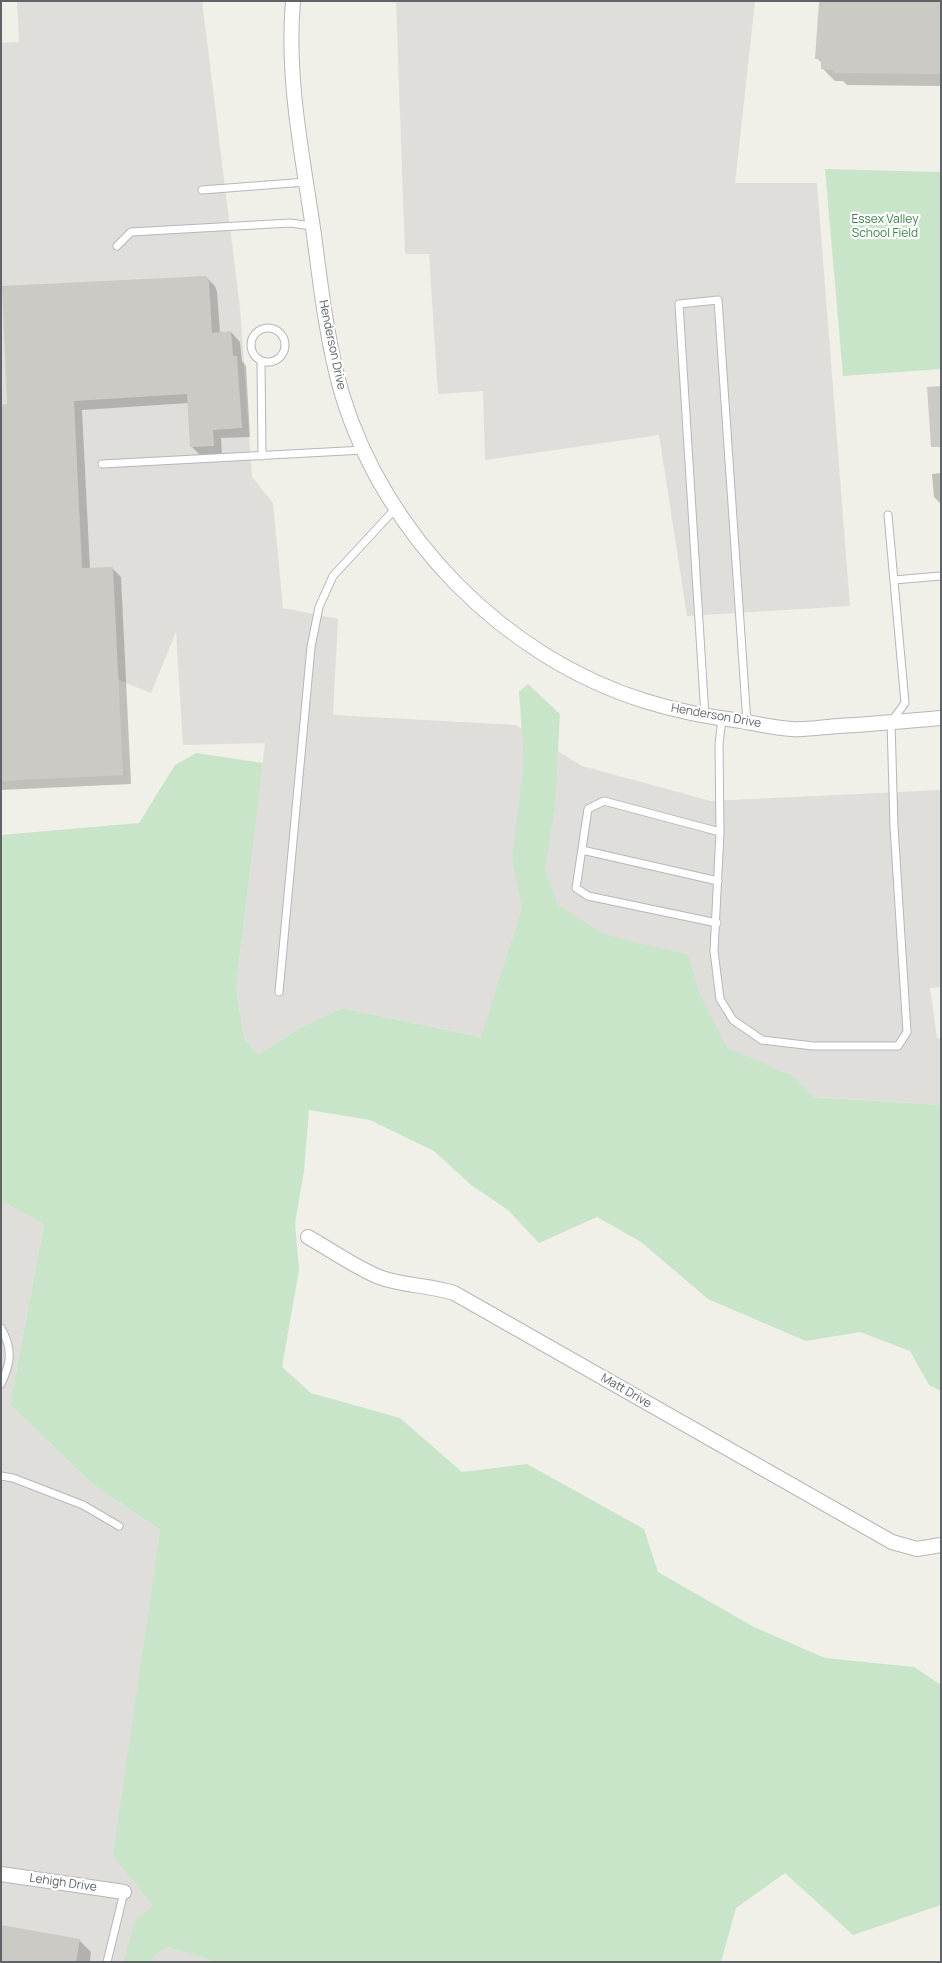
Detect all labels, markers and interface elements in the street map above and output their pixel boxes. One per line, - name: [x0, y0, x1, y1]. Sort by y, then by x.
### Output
- park label: Essex Valley School Field: [851, 213, 919, 241]
- street label: Henderson Drive: [315, 299, 349, 391]
- street label: Henderson Drive: [670, 701, 762, 731]
- street label: Matt Drive: [598, 1371, 654, 1411]
- street label: Lehigh Drive: [28, 1871, 98, 1895]

